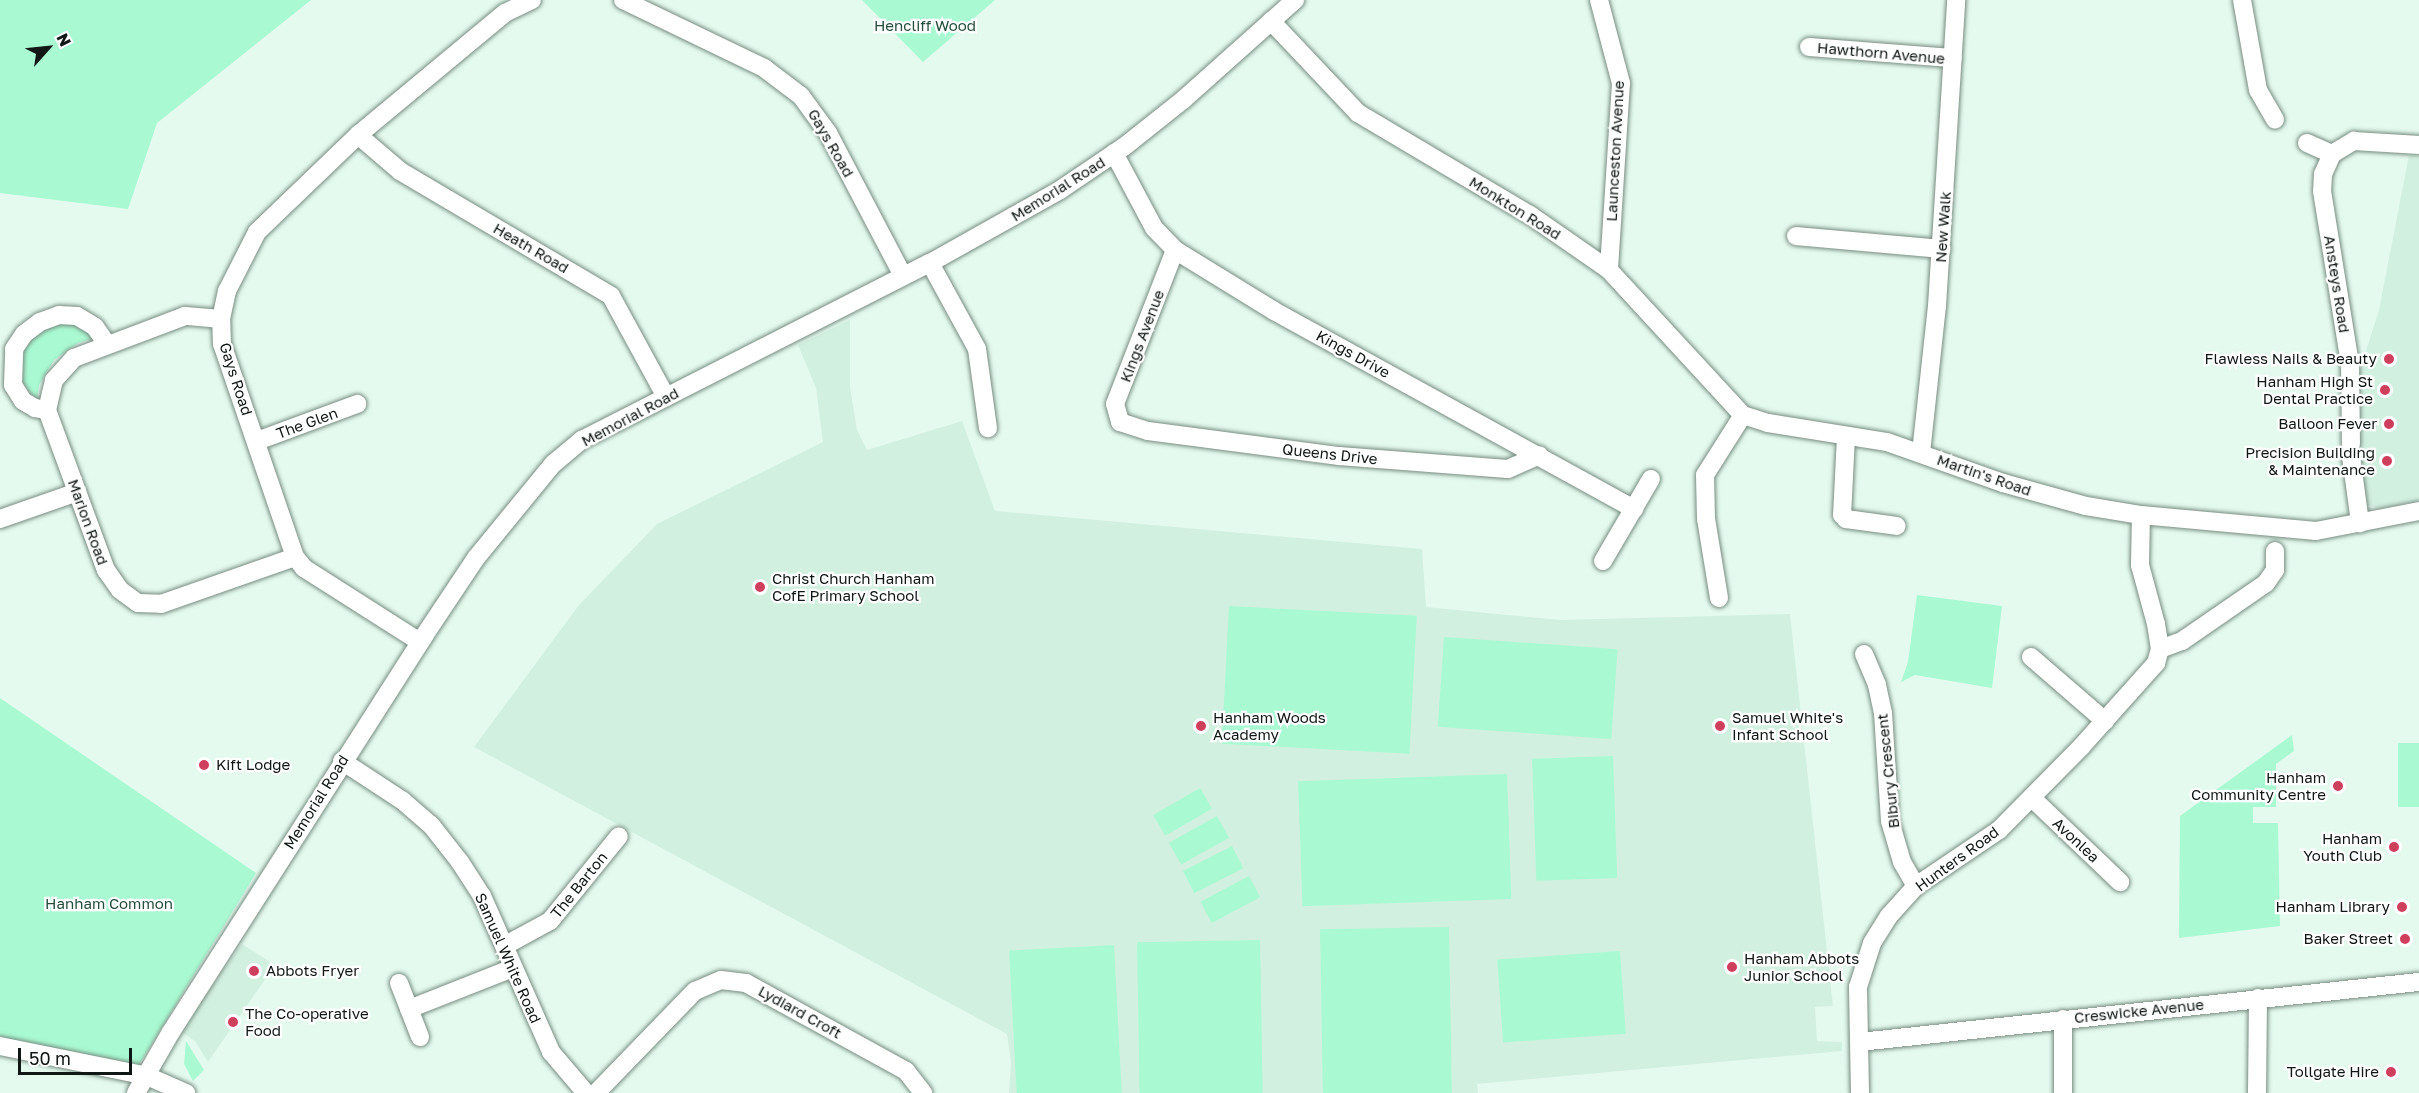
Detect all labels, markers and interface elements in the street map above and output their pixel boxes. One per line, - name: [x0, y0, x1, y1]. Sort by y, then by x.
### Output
- park label: Hencliff Wood: [874, 17, 976, 35]
- north arrow: [18, 18, 78, 78]
- text: N: [52, 30, 76, 50]
- street label: Hawthorn Avenue: [1816, 38, 1946, 68]
- street label: Launceston Avenue: [1602, 80, 1628, 222]
- street label: Gays Road: [804, 106, 858, 180]
- street label: Memorial Road: [1008, 153, 1108, 225]
- street label: Monkton Road: [1466, 173, 1564, 243]
- street label: New Walk: [1932, 191, 1954, 263]
- street label: Heath Road: [490, 219, 572, 277]
- street label: Ansteys Road: [2320, 234, 2354, 334]
- street label: Kings Avenue: [1116, 287, 1168, 385]
- street label: Kings Drive: [1313, 326, 1393, 382]
- street label: Gays Road: [216, 340, 256, 418]
- place label: Flawless Nails & Beauty: [2205, 350, 2377, 368]
- marker: Flawless Nails & Beauty: [2382, 352, 2396, 366]
- place label: Hanham High St Dental Practice: [2256, 372, 2373, 407]
- marker: Hanham High St Dental Practice: [2378, 383, 2392, 397]
- street label: Memorial Road: [578, 384, 682, 450]
- street label: The Glen: [274, 404, 340, 442]
- place label: Balloon Fever: [2278, 415, 2377, 433]
- marker: Balloon Fever: [2382, 417, 2396, 431]
- street label: Queens Drive: [1281, 440, 1379, 468]
- place label: Precision Building & Maintenance: [2245, 443, 2375, 478]
- street label: Martin's Road: [1935, 450, 2033, 500]
- marker: Precision Building & Maintenance: [2380, 454, 2394, 468]
- street label: Marion Road: [64, 477, 112, 567]
- place label: Christ Church Hanham CofE Primary School: [772, 569, 934, 604]
- marker: Christ Church Hanham CofE Primary School: [753, 580, 767, 594]
- place label: Hanham Woods Academy: [1213, 708, 1326, 743]
- place label: Samuel White's Infant School: [1732, 708, 1843, 743]
- street label: Bibury Crescent: [1873, 713, 1903, 829]
- marker: Hanham Woods Academy: [1194, 719, 1208, 733]
- marker: Samuel White's Infant School: [1713, 719, 1727, 733]
- street label: Memorial Road: [280, 752, 352, 852]
- place label: Kift Lodge: [216, 756, 290, 774]
- marker: Kift Lodge: [197, 758, 211, 772]
- place label: Hanham Community Centre: [2191, 768, 2326, 803]
- marker: Hanham Community Centre: [2331, 779, 2345, 793]
- street label: Avonlea: [2049, 814, 2103, 866]
- street label: Hunters Road: [1912, 823, 2002, 895]
- place label: Hanham Youth Club: [2303, 829, 2382, 864]
- marker: Hanham Youth Club: [2387, 840, 2401, 854]
- street label: The Barton: [547, 848, 611, 922]
- street label: Samuel White Road: [471, 890, 545, 1026]
- park label: Hanham Common: [45, 895, 173, 913]
- place label: Hanham Library: [2276, 898, 2390, 916]
- marker: Hanham Library: [2395, 900, 2409, 914]
- place label: Baker Street: [2304, 930, 2393, 948]
- marker: Baker Street: [2398, 932, 2412, 946]
- place label: Hanham Abbots Junior School: [1744, 949, 1859, 984]
- marker: Hanham Abbots Junior School: [1725, 960, 1739, 974]
- place label: Abbots Fryer: [266, 962, 359, 980]
- marker: Abbots Fryer: [247, 964, 261, 978]
- street label: Lydiard Croft: [755, 982, 845, 1042]
- street label: Creswicke Avenue: [2073, 995, 2205, 1027]
- place label: The Co-operative Food: [245, 1004, 369, 1039]
- marker: The Co-operative Food: [226, 1015, 240, 1029]
- scale bar: [21, 1036, 135, 1074]
- text: 50 m: [29, 1047, 71, 1069]
- place label: Tollgate Hire: [2287, 1063, 2379, 1081]
- marker: Tollgate Hire: [2384, 1065, 2398, 1079]

